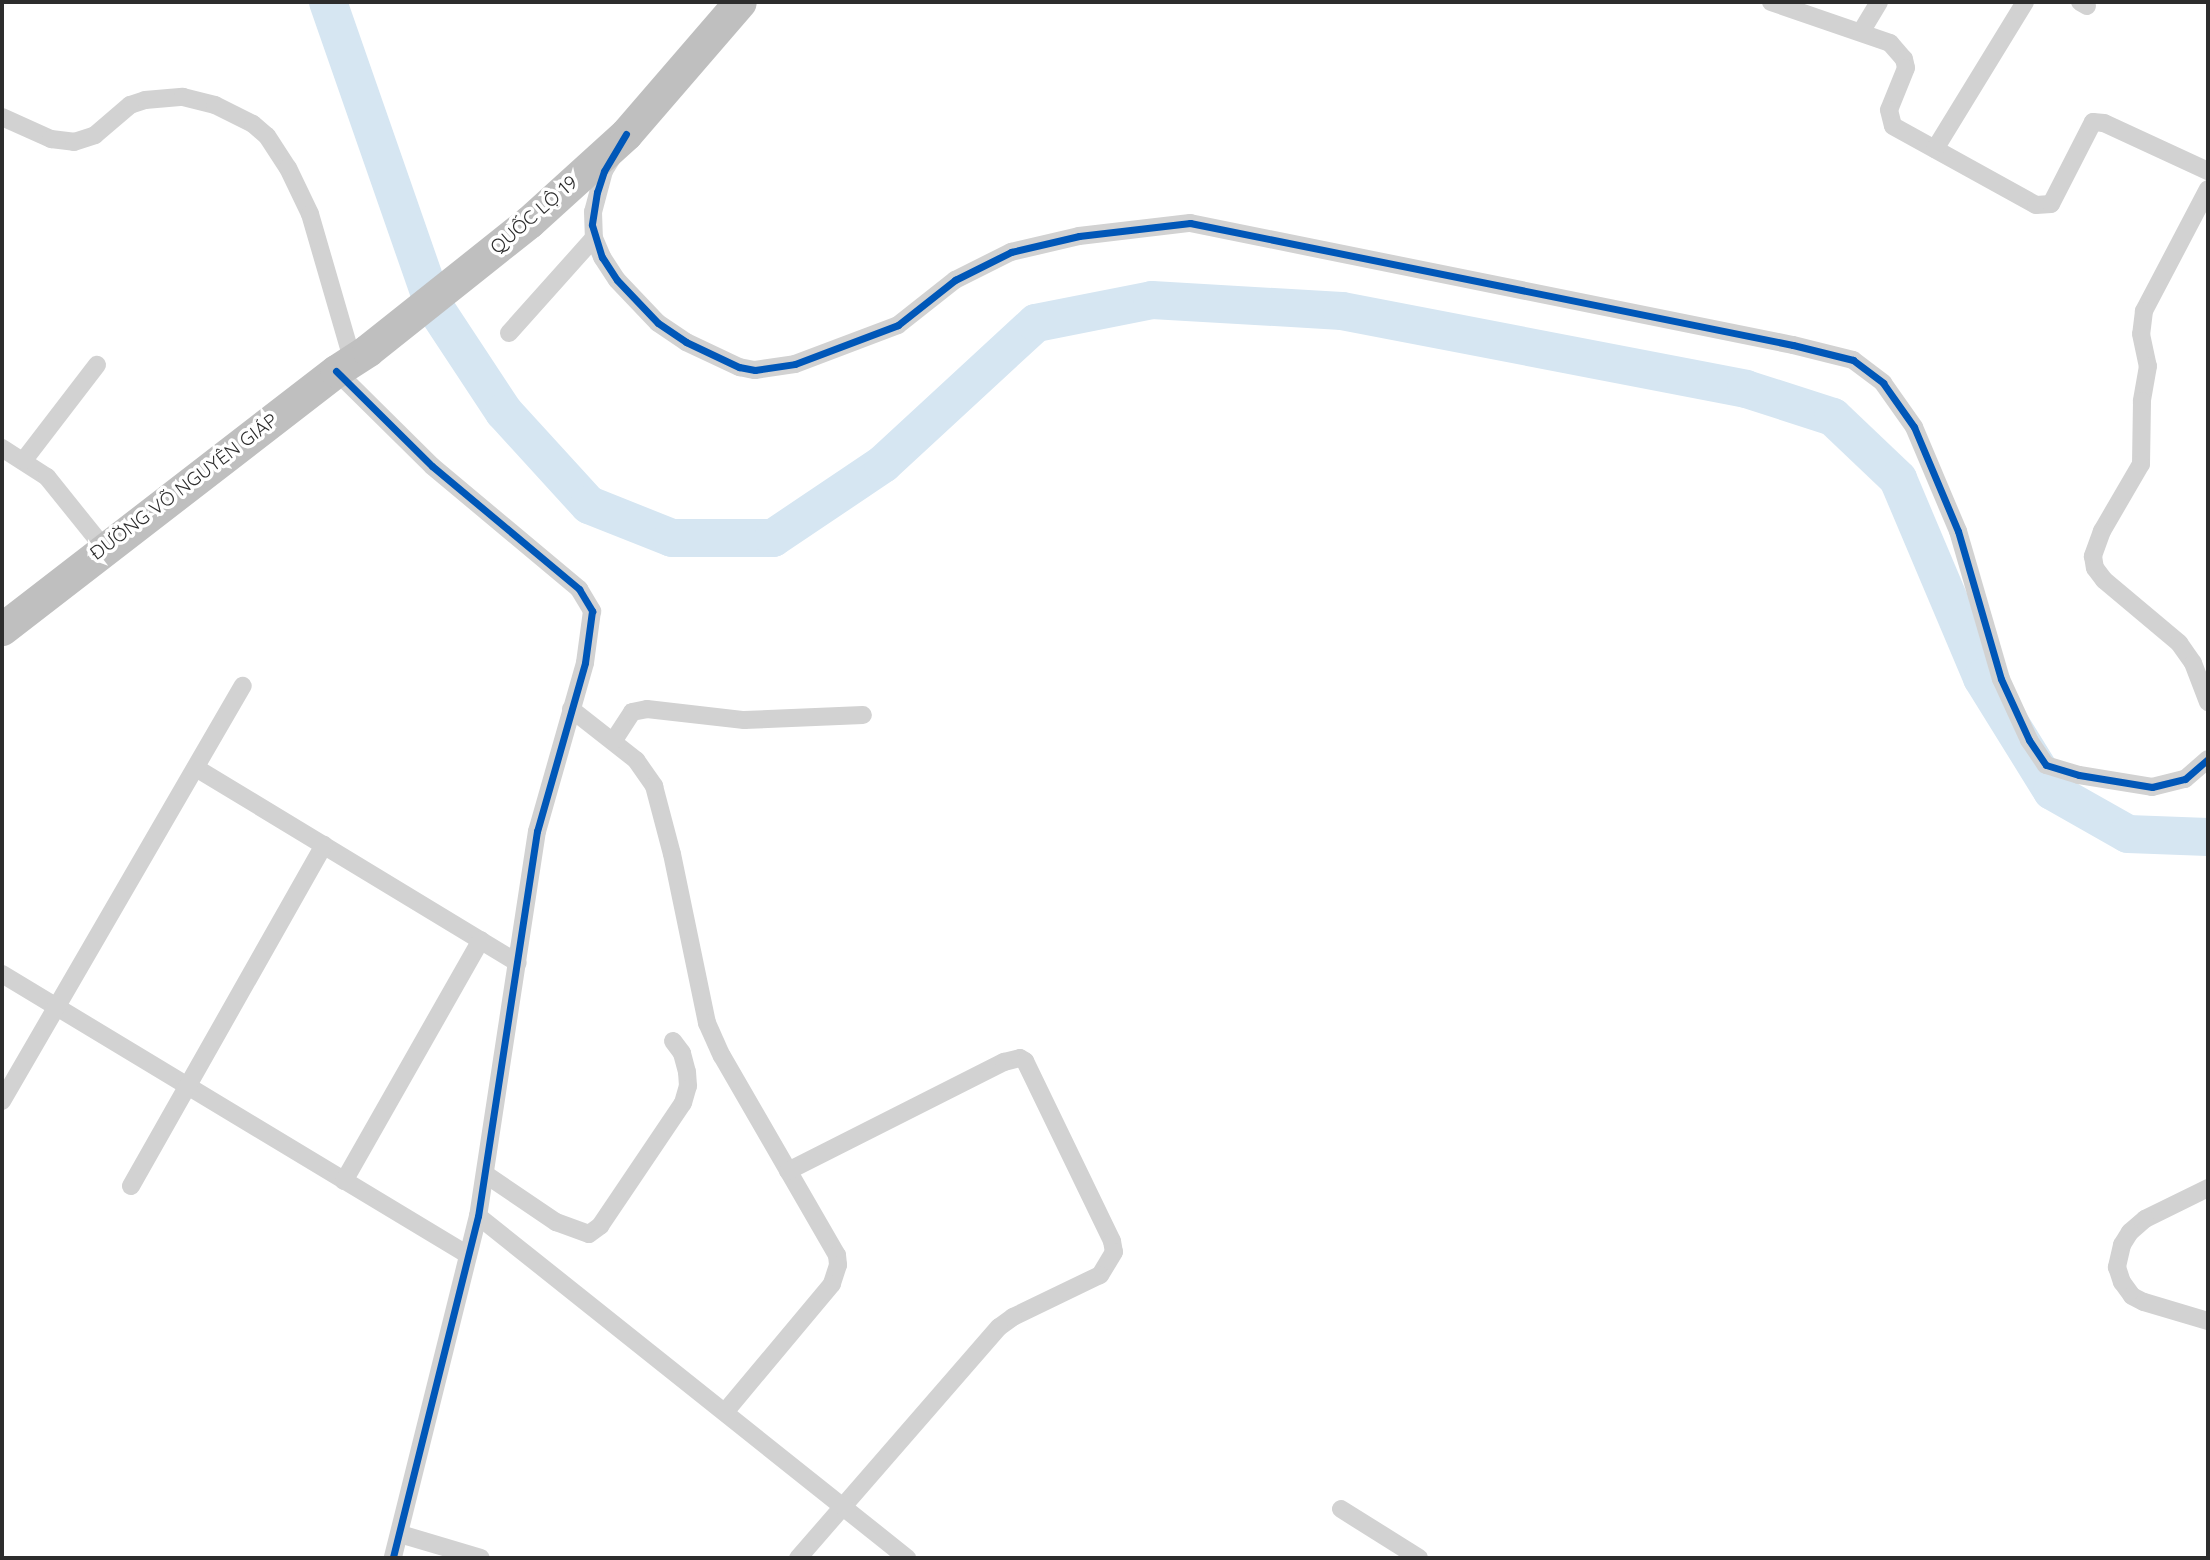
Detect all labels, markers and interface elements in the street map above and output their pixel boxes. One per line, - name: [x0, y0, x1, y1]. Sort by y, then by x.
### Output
- street label: QUỐC LỘ 19: [486, 171, 582, 259]
- street label: ĐƯỜNG VÕ NGUYÊN GIÁP: [86, 409, 282, 565]

